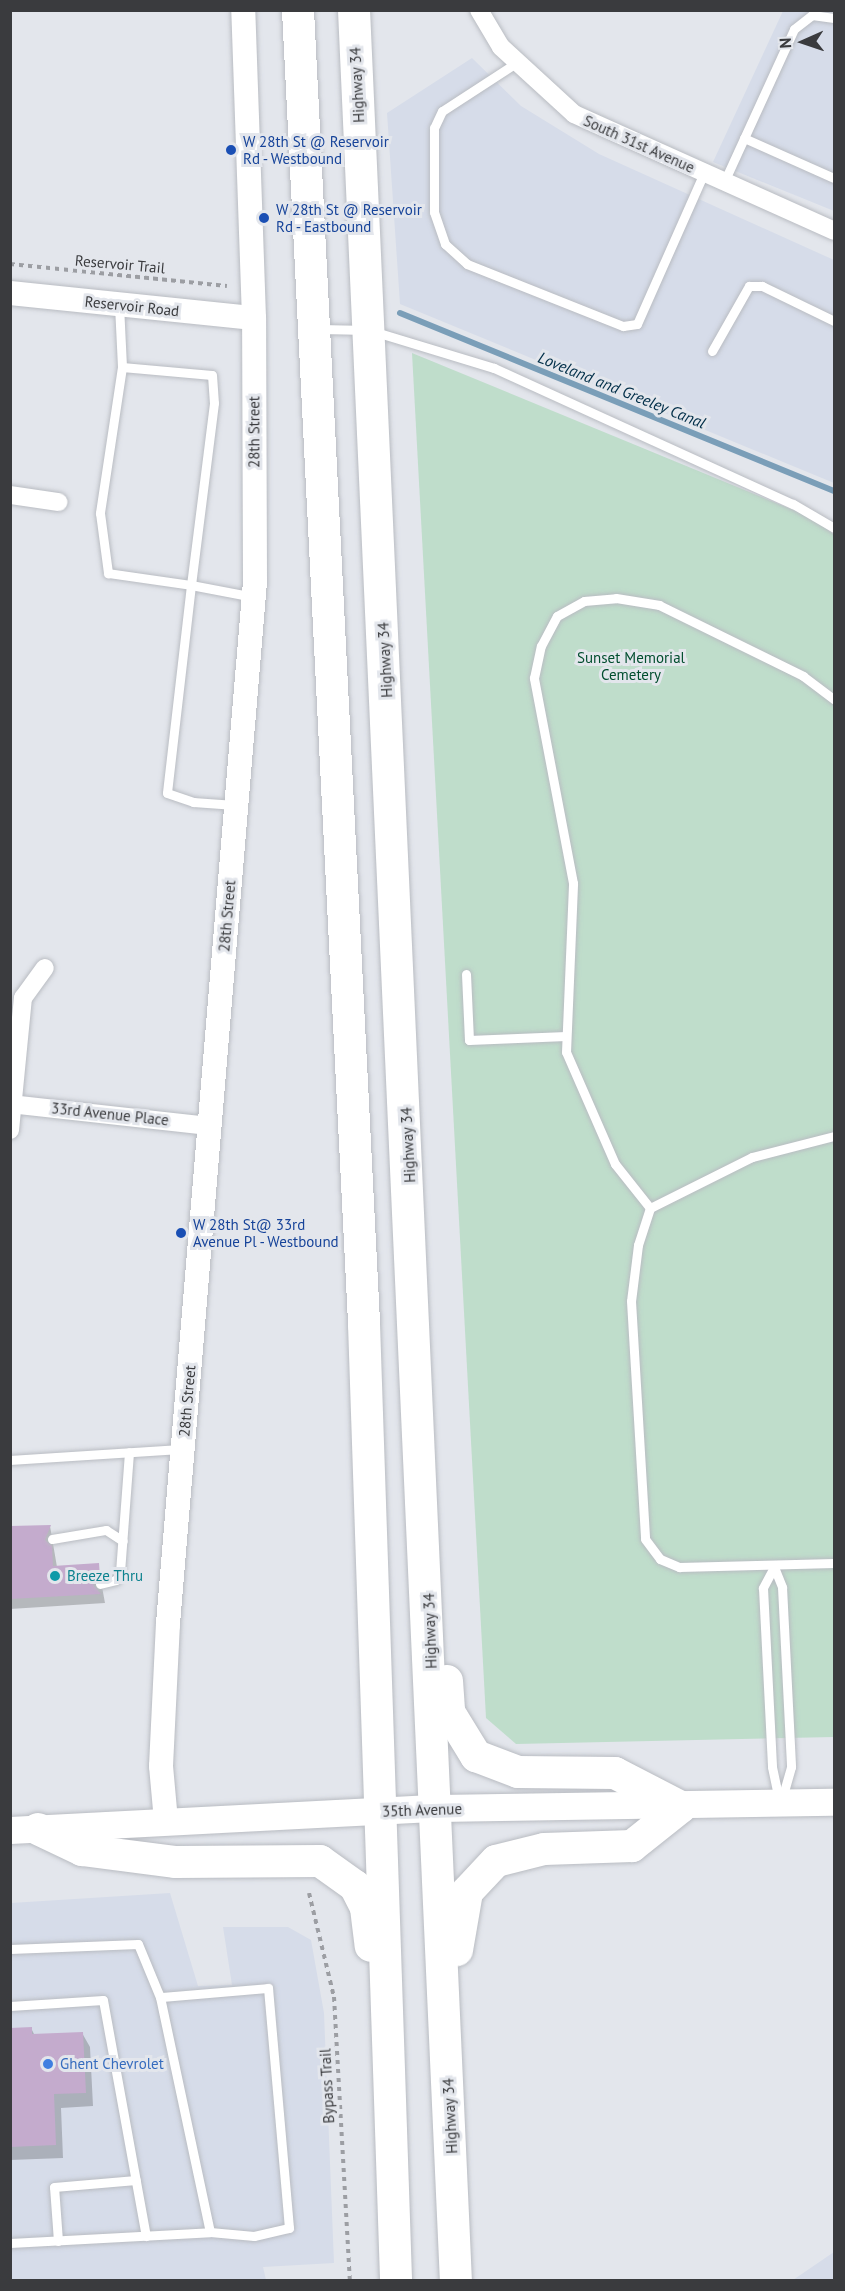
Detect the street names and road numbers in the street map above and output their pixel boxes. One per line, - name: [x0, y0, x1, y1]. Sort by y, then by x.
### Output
- street label: Highway 34: [346, 46, 368, 124]
- street label: South 31st Avenue: [581, 111, 697, 177]
- street label: Reservoir Trail: [74, 251, 166, 277]
- street label: Reservoir Road: [84, 292, 180, 320]
- street label: 28th Street: [245, 396, 263, 468]
- street label: Highway 34: [374, 621, 396, 699]
- street label: 28th Street: [215, 879, 239, 953]
- street label: 33rd Avenue Place: [50, 1099, 170, 1129]
- street label: Highway 34: [397, 1106, 419, 1184]
- street label: 28th Street: [175, 1364, 199, 1438]
- street label: Highway 34: [420, 1593, 440, 1669]
- street label: 35th Avenue: [381, 1800, 463, 1820]
- street label: Bypass Trail: [316, 2048, 338, 2124]
- street label: Highway 34: [439, 2077, 461, 2155]

